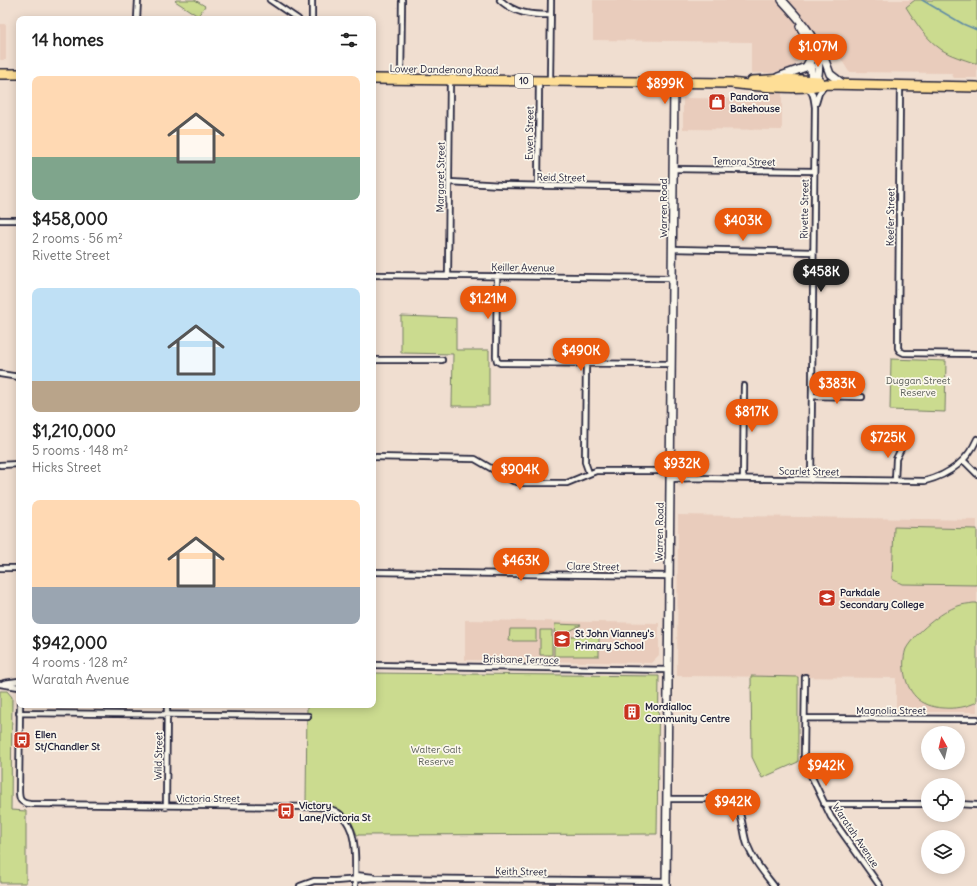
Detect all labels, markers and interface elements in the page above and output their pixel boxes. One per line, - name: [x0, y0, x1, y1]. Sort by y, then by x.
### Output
- text: 14 homes: [32, 29, 104, 51]
- icon: filters: [338, 29, 360, 51]
- pin: $1.07M: [785, 34, 851, 68]
- text: $1.07M: [798, 38, 838, 55]
- street label: Lower Dandenong Road: [389, 62, 499, 77]
- pin: $899K: [637, 71, 693, 105]
- road number: 10: [515, 74, 533, 88]
- text: $899K: [646, 75, 684, 92]
- place label: Pandora Bakehouse: [730, 90, 780, 115]
- shop icon: Pandora Bakehouse: [707, 92, 727, 112]
- icon: home: [160, 102, 232, 174]
- street label: Ewen Street: [523, 105, 536, 160]
- street label: Margaret Street: [433, 141, 448, 212]
- street label: Temora Street: [712, 154, 776, 169]
- street label: Reid Street: [537, 171, 586, 184]
- street label: Warren Road: [657, 178, 670, 238]
- street label: Rivette Street: [797, 178, 812, 239]
- street label: Keefer Street: [883, 187, 898, 246]
- text: $458,000: [32, 208, 108, 230]
- pin: $403K: [715, 208, 771, 242]
- text: $403K: [724, 212, 762, 229]
- text: 2 rooms · 56 m²: [32, 230, 123, 247]
- text: Rivette Street: [32, 247, 110, 264]
- pin: $458K: [793, 259, 849, 293]
- street label: Keiller Avenue: [491, 260, 555, 275]
- text: $458K: [802, 263, 840, 280]
- pin: $1.21M: [455, 286, 521, 320]
- text: $1.21M: [469, 290, 507, 307]
- icon: home: [160, 314, 232, 386]
- pin: $490K: [553, 338, 609, 372]
- text: $490K: [562, 342, 600, 359]
- pin: $383K: [809, 371, 865, 405]
- park label: Duggan Street Reserve: [886, 374, 951, 399]
- text: $383K: [818, 375, 856, 392]
- pin: $817K: [724, 399, 780, 433]
- text: $817K: [735, 403, 769, 420]
- text: $1,210,000: [32, 420, 116, 442]
- pin: $725K: [860, 425, 916, 459]
- text: $725K: [870, 429, 906, 446]
- text: 5 rooms · 148 m²: [32, 442, 128, 459]
- pin: $932K: [654, 451, 710, 485]
- text: $932K: [663, 455, 701, 472]
- pin: $904K: [492, 457, 548, 491]
- text: Hicks Street: [32, 459, 101, 476]
- text: $904K: [501, 461, 539, 478]
- street label: Scarlet Street: [779, 464, 840, 479]
- street label: Warren Road: [652, 502, 667, 562]
- icon: home: [160, 526, 232, 598]
- pin: $463K: [493, 548, 549, 582]
- text: $463K: [502, 552, 540, 569]
- street label: Clare Street: [566, 560, 620, 573]
- place label: Parkdale Secondary College: [840, 586, 925, 611]
- school or university icon: Parkdale Secondary College: [817, 588, 837, 608]
- place label: St John Vianney's Primary School: [575, 627, 655, 652]
- school or university icon: St John Vianney's Primary School: [552, 629, 572, 649]
- text: $942,000: [32, 632, 107, 654]
- street label: Brisbane Terrace: [483, 652, 559, 667]
- text: 4 rooms · 128 m²: [32, 654, 128, 671]
- text: Waratah Avenue: [32, 671, 129, 688]
- place label: Mordialloc Community Centre: [645, 700, 730, 725]
- building icon: Mordialloc Community Centre: [622, 702, 642, 722]
- street label: Magnolia Street: [856, 704, 927, 717]
- north arrow: [921, 726, 965, 770]
- map controls: [921, 726, 965, 874]
- place label: Ellen St/Chandler St: [35, 728, 101, 753]
- bus stop icon: Ellen St/Chandler St: [12, 730, 32, 750]
- street label: Wild Street: [152, 731, 165, 780]
- park label: Walter Galt Reserve: [411, 743, 462, 768]
- pin: $942K: [798, 753, 854, 787]
- text: $942K: [807, 757, 845, 774]
- button: locate: [921, 778, 965, 822]
- pin: $942K: [705, 789, 761, 823]
- street label: Victoria Street: [176, 792, 240, 805]
- text: $942K: [714, 793, 752, 810]
- place label: Victory Lane/Victoria St: [299, 799, 371, 824]
- bus stop icon: Victory Lane/Victoria St: [276, 801, 296, 821]
- street label: Waratah Avenue: [829, 801, 882, 870]
- button: layers: [921, 830, 965, 874]
- street label: Keith Street: [495, 865, 548, 878]

